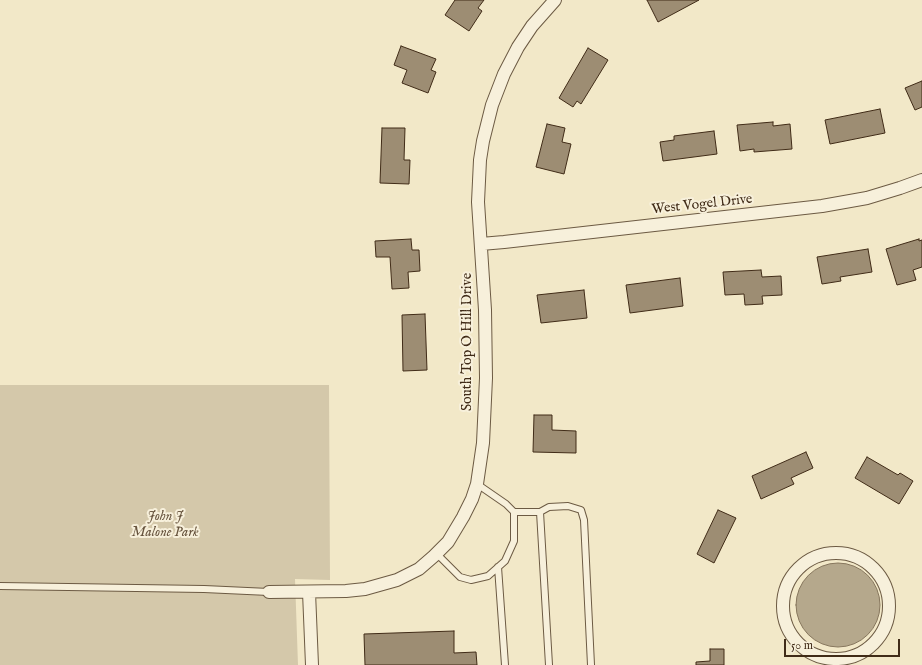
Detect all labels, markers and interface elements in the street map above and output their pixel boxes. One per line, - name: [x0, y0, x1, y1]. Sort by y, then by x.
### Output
- street label: West Vogel Drive: [651, 191, 753, 219]
- street label: South Top O Hill Drive: [460, 273, 476, 411]
- park label: John J Malone Park: [131, 509, 199, 542]
- scale bar: [786, 631, 902, 657]
- text: 50 m: [791, 638, 813, 653]

